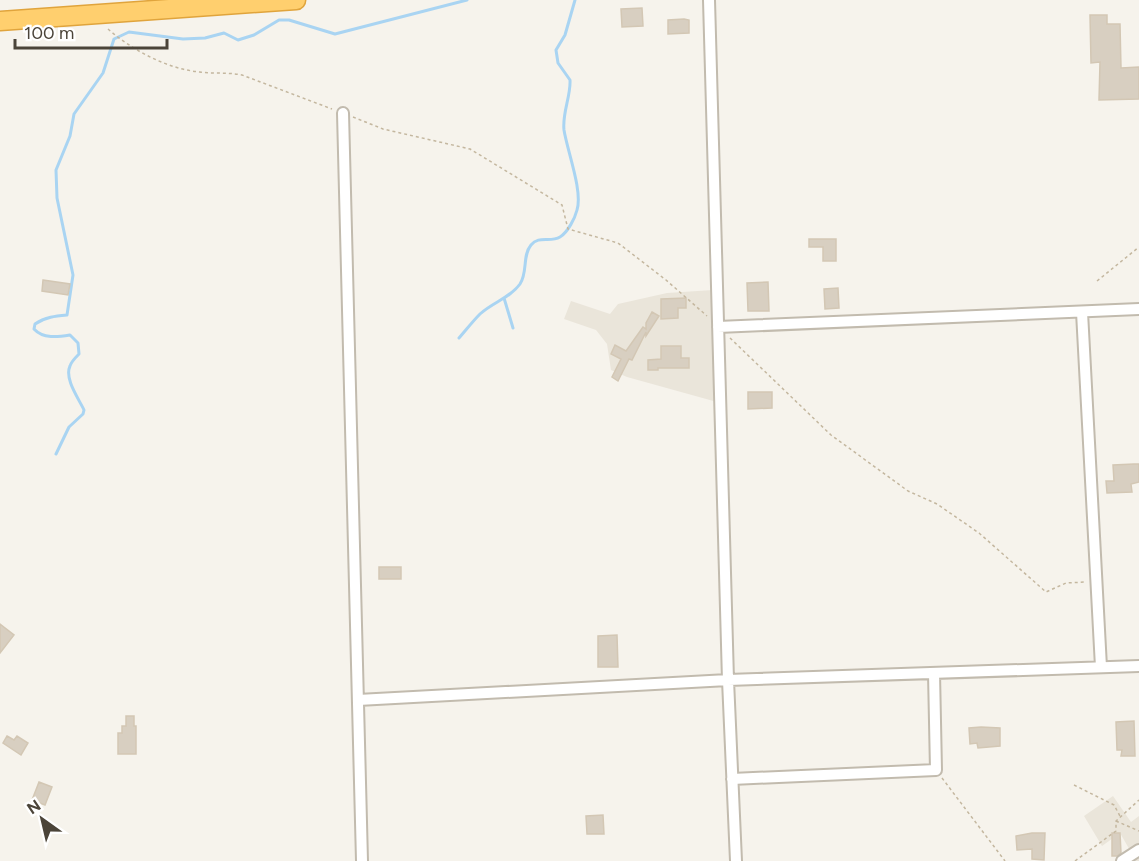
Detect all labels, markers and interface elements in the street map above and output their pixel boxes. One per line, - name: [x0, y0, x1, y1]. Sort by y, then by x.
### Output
- scale bar: [15, 12, 166, 50]
- text: 100 m: [24, 22, 74, 44]
- north arrow: [12, 789, 72, 849]
- text: N: [23, 796, 44, 818]

